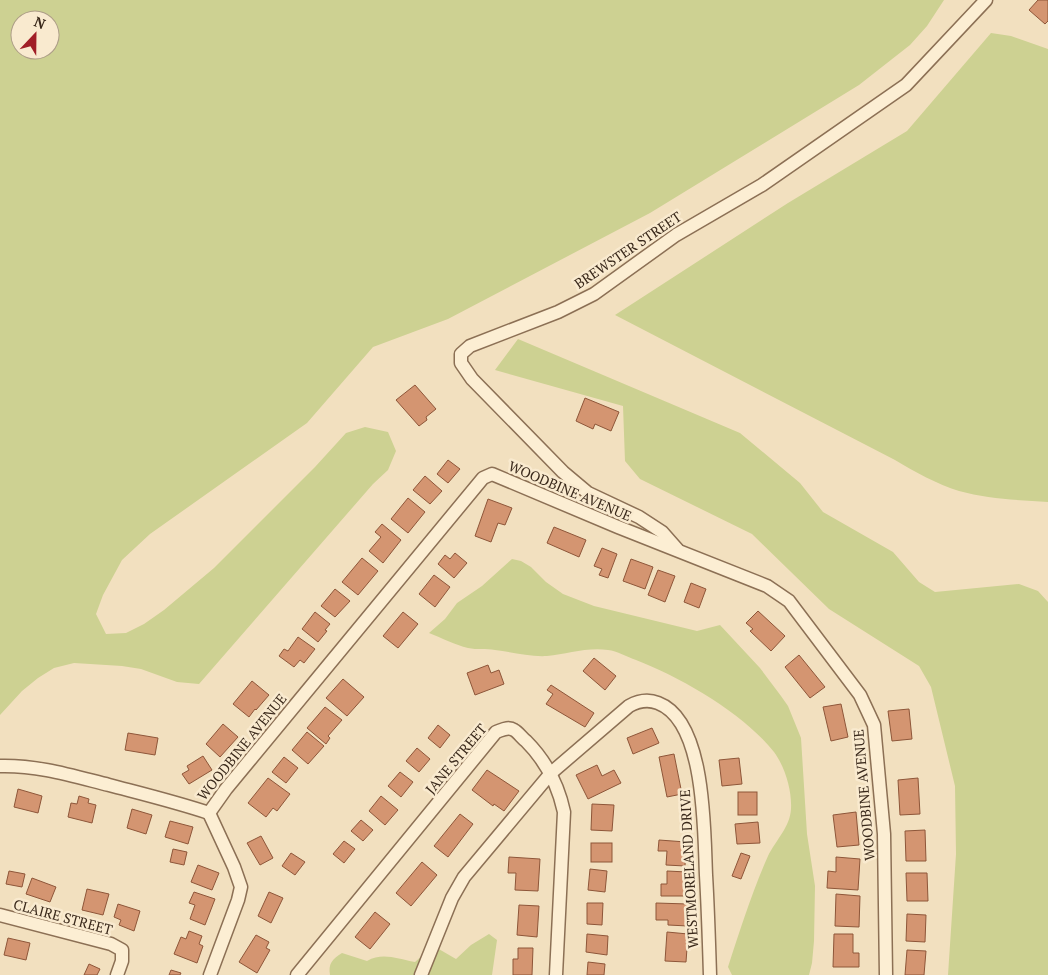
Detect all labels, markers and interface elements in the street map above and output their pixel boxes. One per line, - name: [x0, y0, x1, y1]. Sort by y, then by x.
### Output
- north arrow: [10, 10, 60, 60]
- text: N: [32, 12, 49, 33]
- street label: BREWSTER STREET: [570, 206, 685, 293]
- street label: WOODBINE AVENUE: [506, 456, 635, 525]
- street label: WOODBINE AVENUE: [193, 689, 291, 804]
- street label: JANE STREET: [421, 719, 491, 798]
- street label: WOODBINE AVENUE: [848, 728, 879, 862]
- street label: WESTMORELAND DRIVE: [675, 789, 702, 949]
- street label: CLAIRE STREET: [12, 894, 115, 939]

